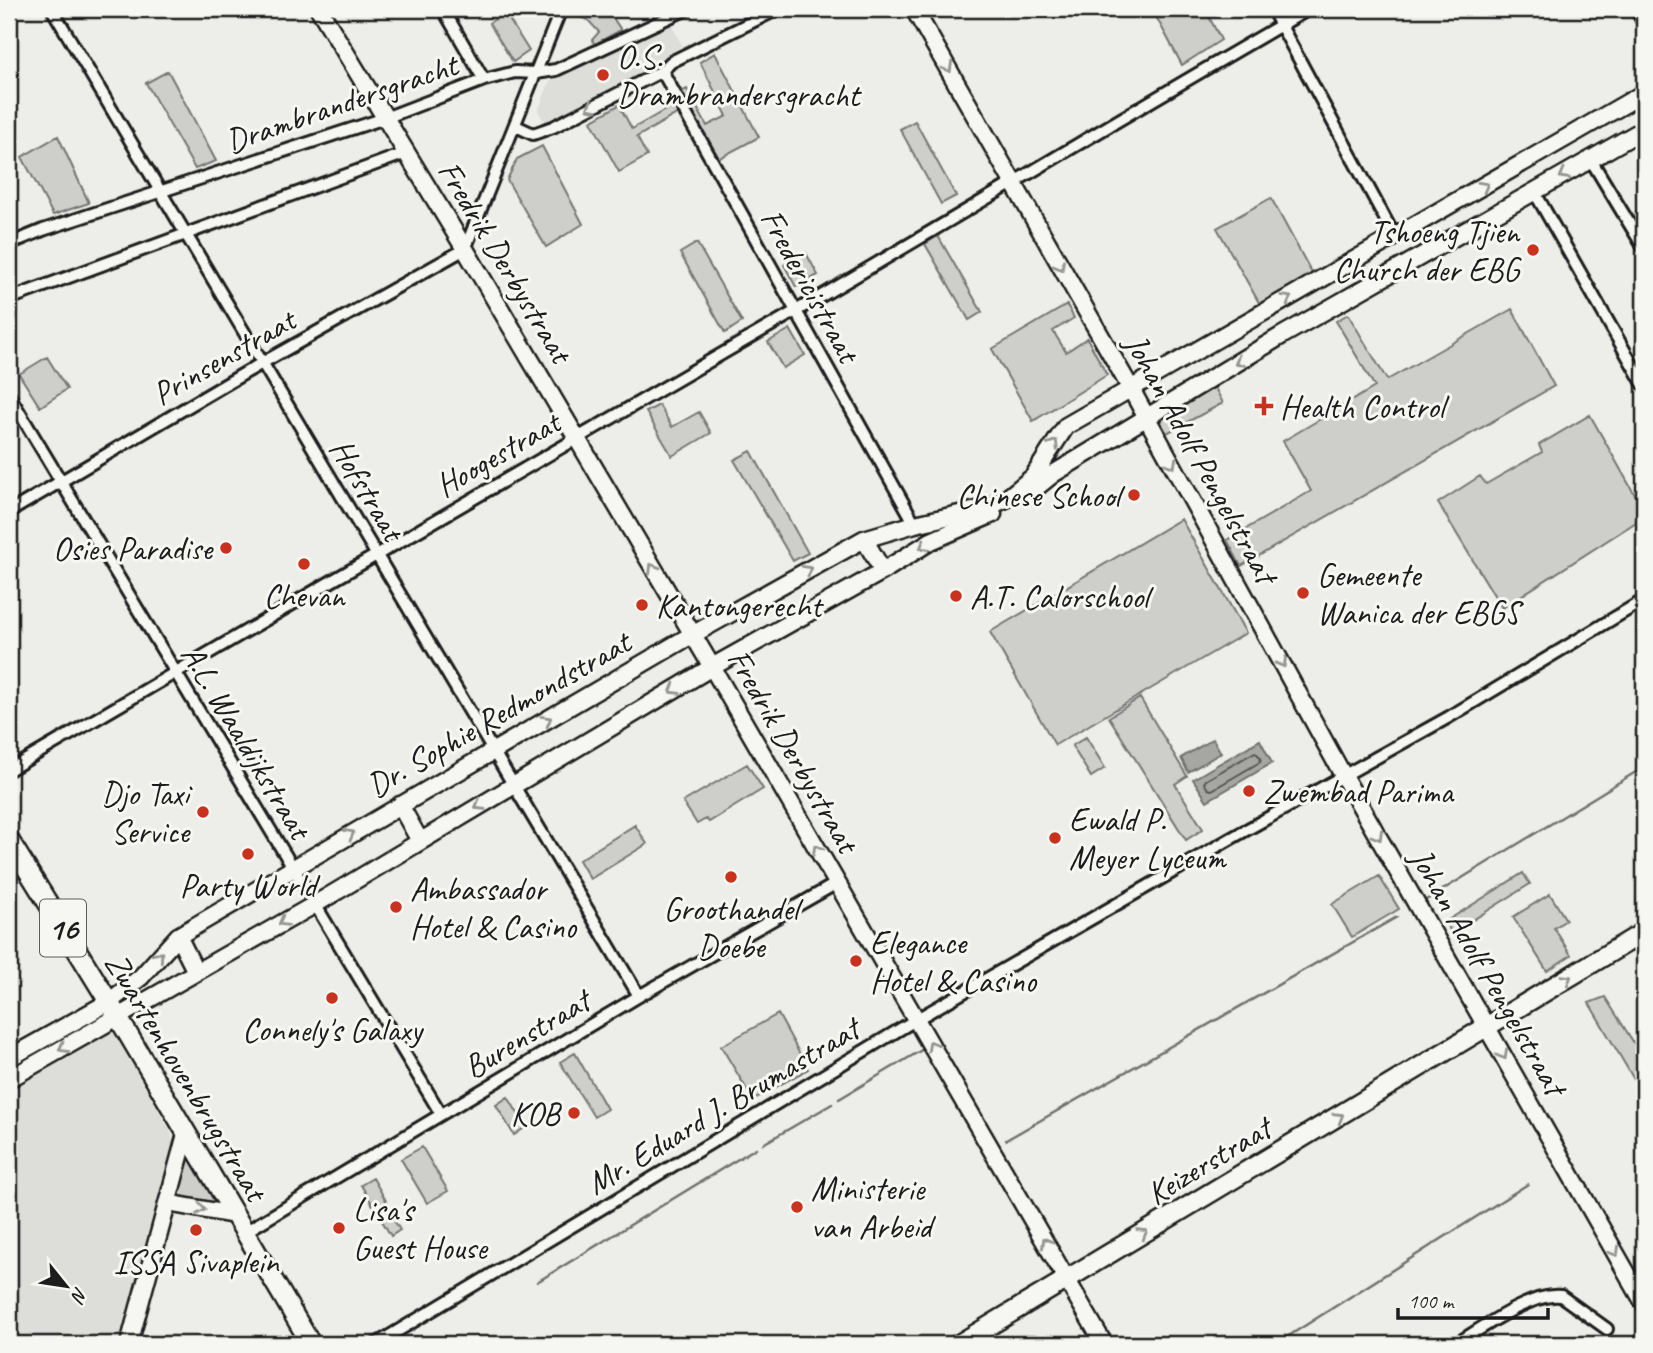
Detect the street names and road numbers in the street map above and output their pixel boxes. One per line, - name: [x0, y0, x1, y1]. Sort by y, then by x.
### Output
- street label: Drambrandersgracht: [220, 43, 466, 162]
- street label: Fredrik Derbystraat: [428, 153, 583, 373]
- street label: Fredericistraat: [751, 202, 871, 372]
- street label: Prinsenstraat: [145, 298, 305, 415]
- street label: Johan Adolf Pengelstraat: [1114, 325, 1289, 594]
- street label: Hoogestraat: [428, 400, 570, 506]
- street label: Hofstraat: [320, 431, 415, 551]
- street label: Dr. Sophie Redmondstraat: [359, 620, 640, 806]
- street label: A.L. Waaldijkstraat: [172, 637, 322, 849]
- street label: Fredrik Derbystraat: [718, 641, 870, 862]
- street label: Johan Adolf Pengelstraat: [1399, 839, 1578, 1106]
- road number: 16: [40, 900, 86, 957]
- street label: Zwartenhovenbrugstraat: [96, 945, 278, 1211]
- street label: Burenstraat: [456, 978, 601, 1088]
- street label: Mr. Eduard J. Brumastraat: [579, 1006, 870, 1204]
- street label: Keizerstraat: [1139, 1105, 1282, 1214]

